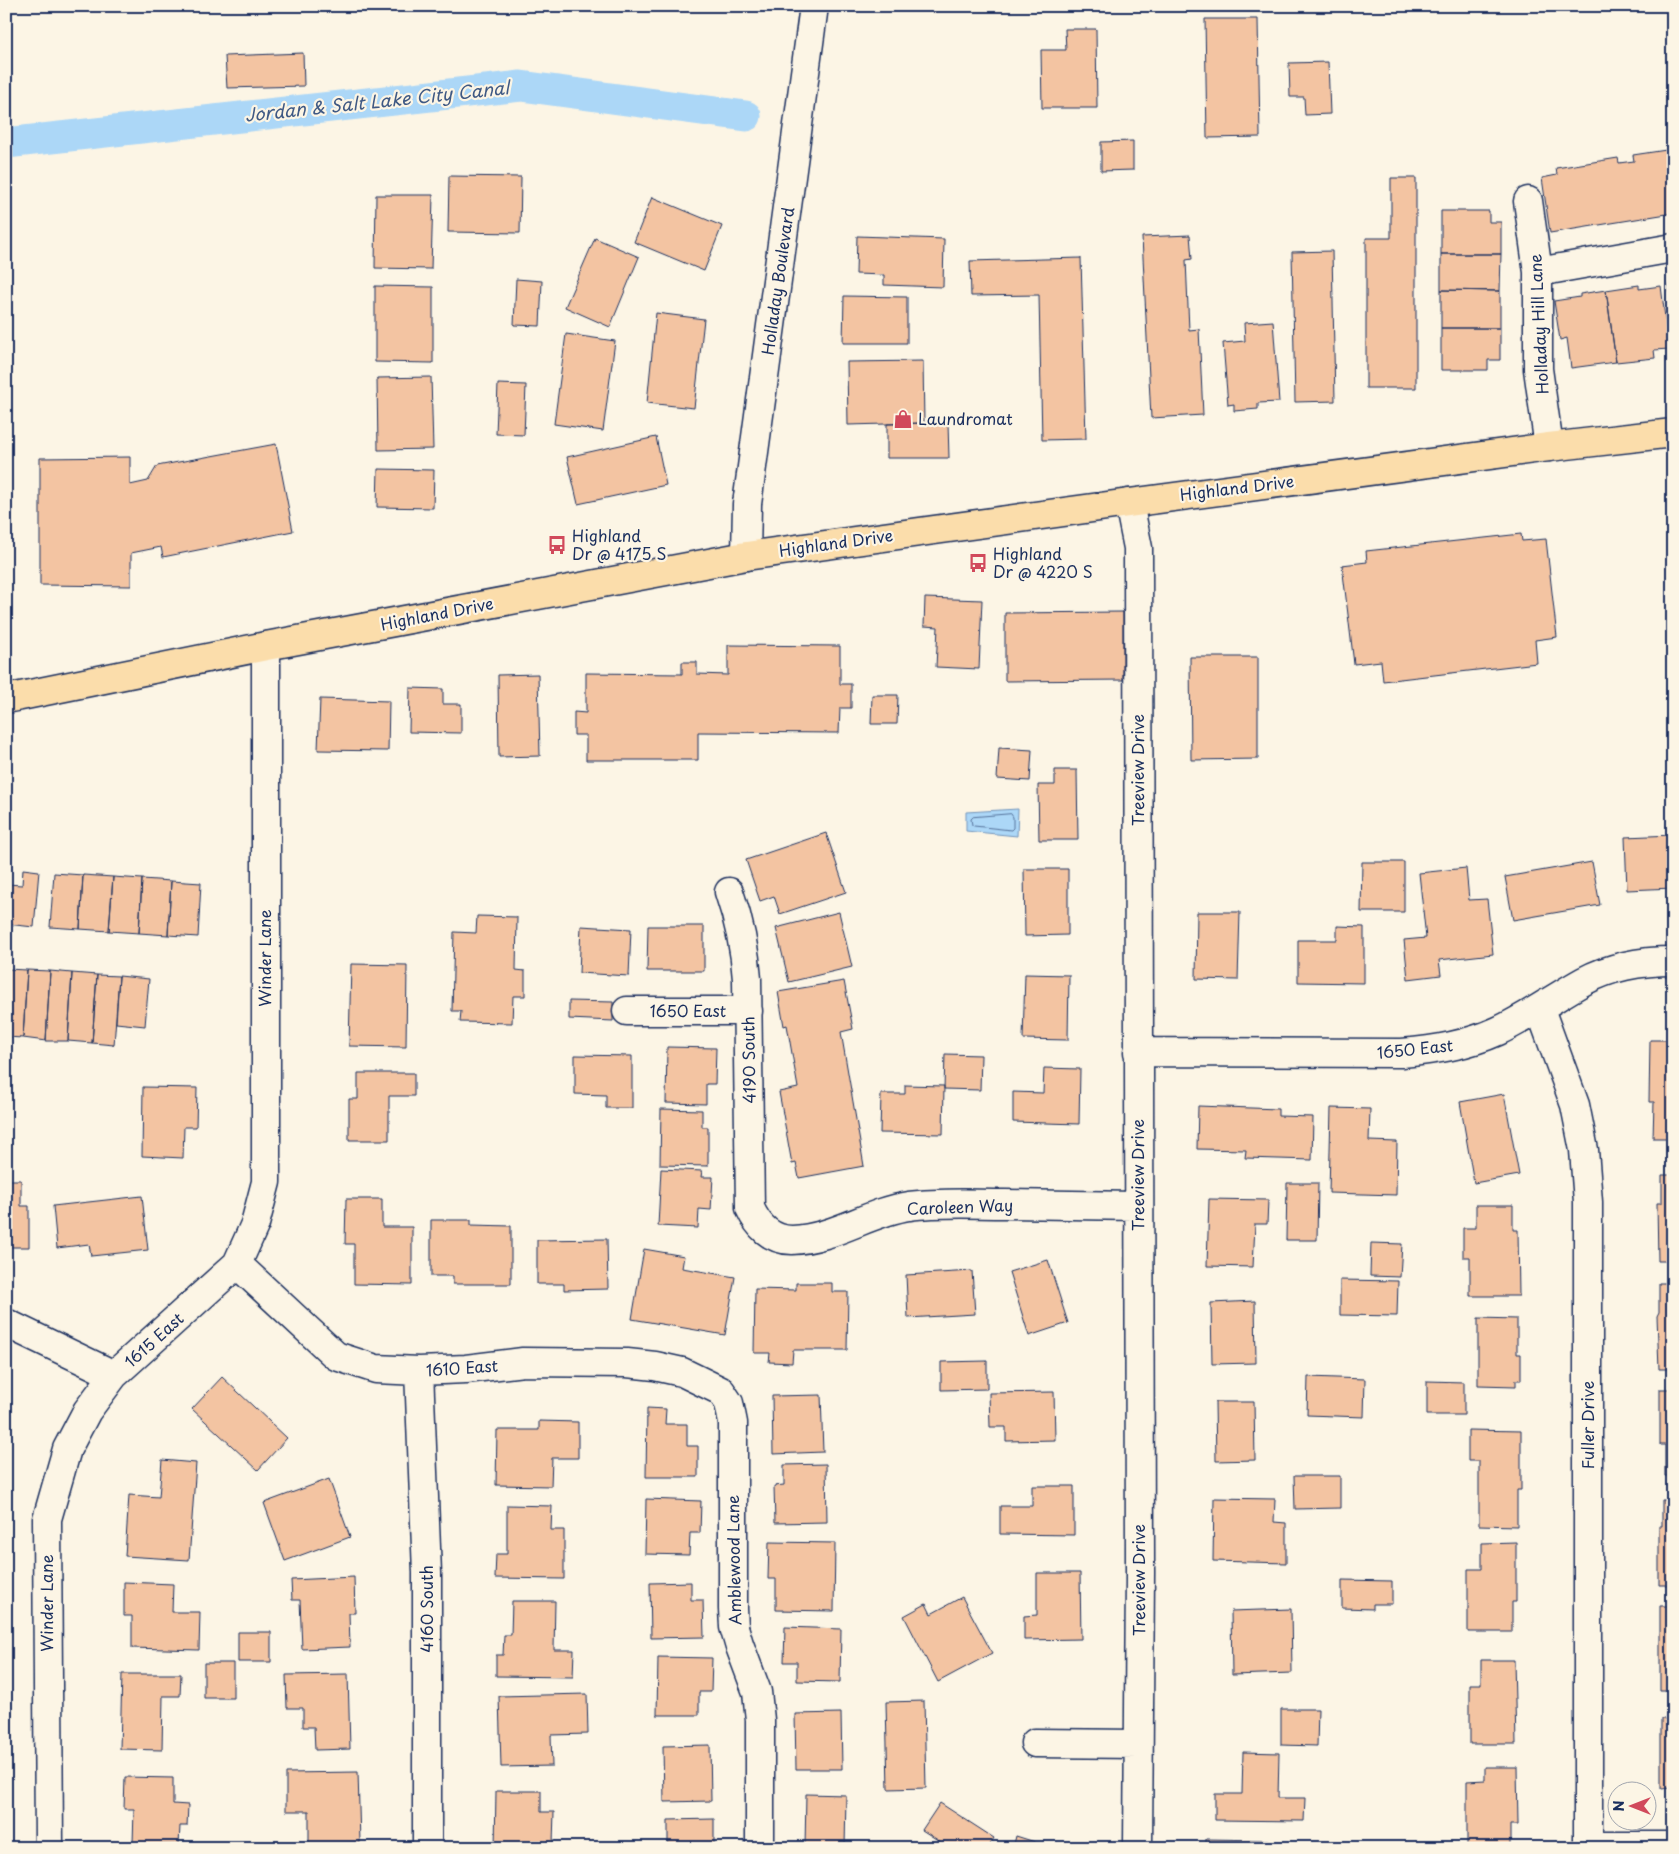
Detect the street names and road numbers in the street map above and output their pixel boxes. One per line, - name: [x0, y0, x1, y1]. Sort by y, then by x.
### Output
- street label: Holladay Boulevard: [755, 205, 799, 356]
- street label: Holladay Hill Lane: [1522, 253, 1554, 395]
- street label: Highland Drive: [1179, 468, 1295, 506]
- street label: Highland Drive: [777, 522, 894, 562]
- street label: Highland Drive: [378, 590, 495, 636]
- street label: Treeview Drive: [1125, 714, 1149, 826]
- street label: Winder Lane: [252, 909, 276, 1007]
- street label: 1650 East: [650, 998, 726, 1022]
- street label: 4190 South: [735, 1016, 761, 1104]
- street label: 1650 East: [1376, 1032, 1454, 1064]
- street label: Treeview Drive: [1125, 1119, 1149, 1231]
- street label: Caroleen Way: [906, 1192, 1014, 1220]
- street label: 1615 East: [118, 1306, 188, 1372]
- street label: 1610 East: [425, 1353, 499, 1381]
- street label: Fuller Drive: [1575, 1381, 1599, 1469]
- street label: Amblewood Lane: [720, 1495, 746, 1625]
- street label: Treeview Drive: [1126, 1524, 1150, 1636]
- street label: Winder Lane: [34, 1554, 58, 1652]
- street label: 4160 South: [414, 1565, 438, 1653]

